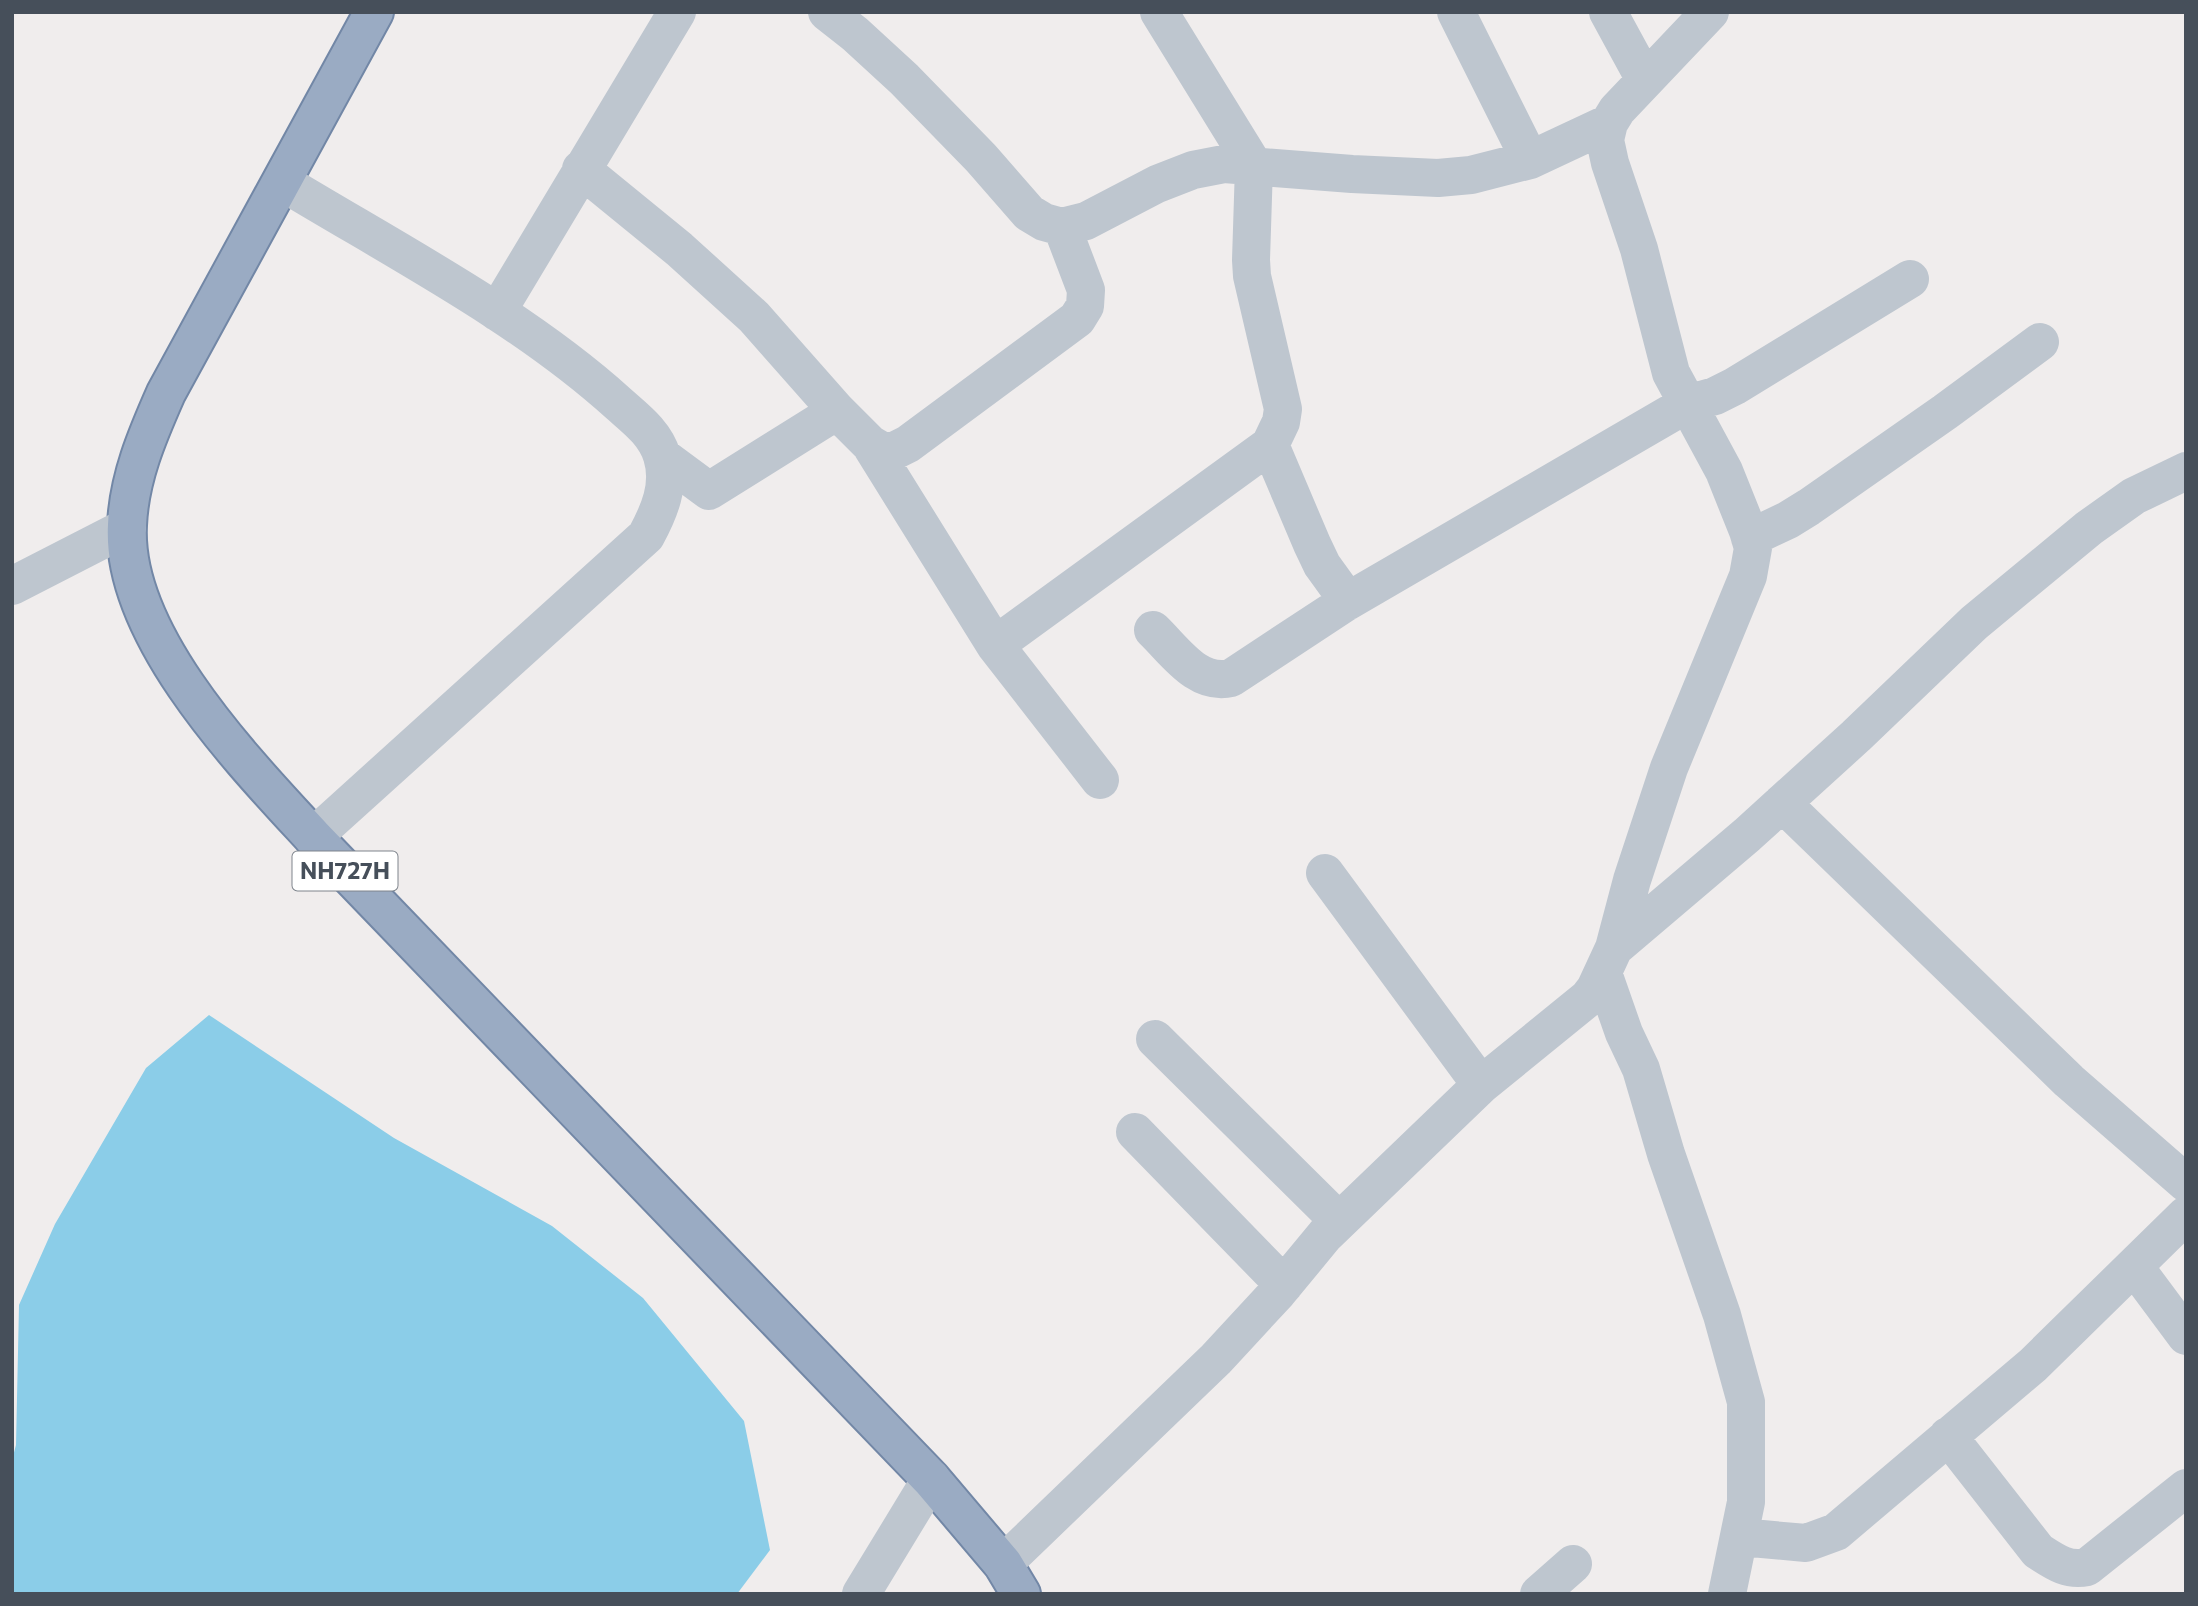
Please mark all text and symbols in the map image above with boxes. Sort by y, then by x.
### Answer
road number: NH727H [292,852,398,890]

